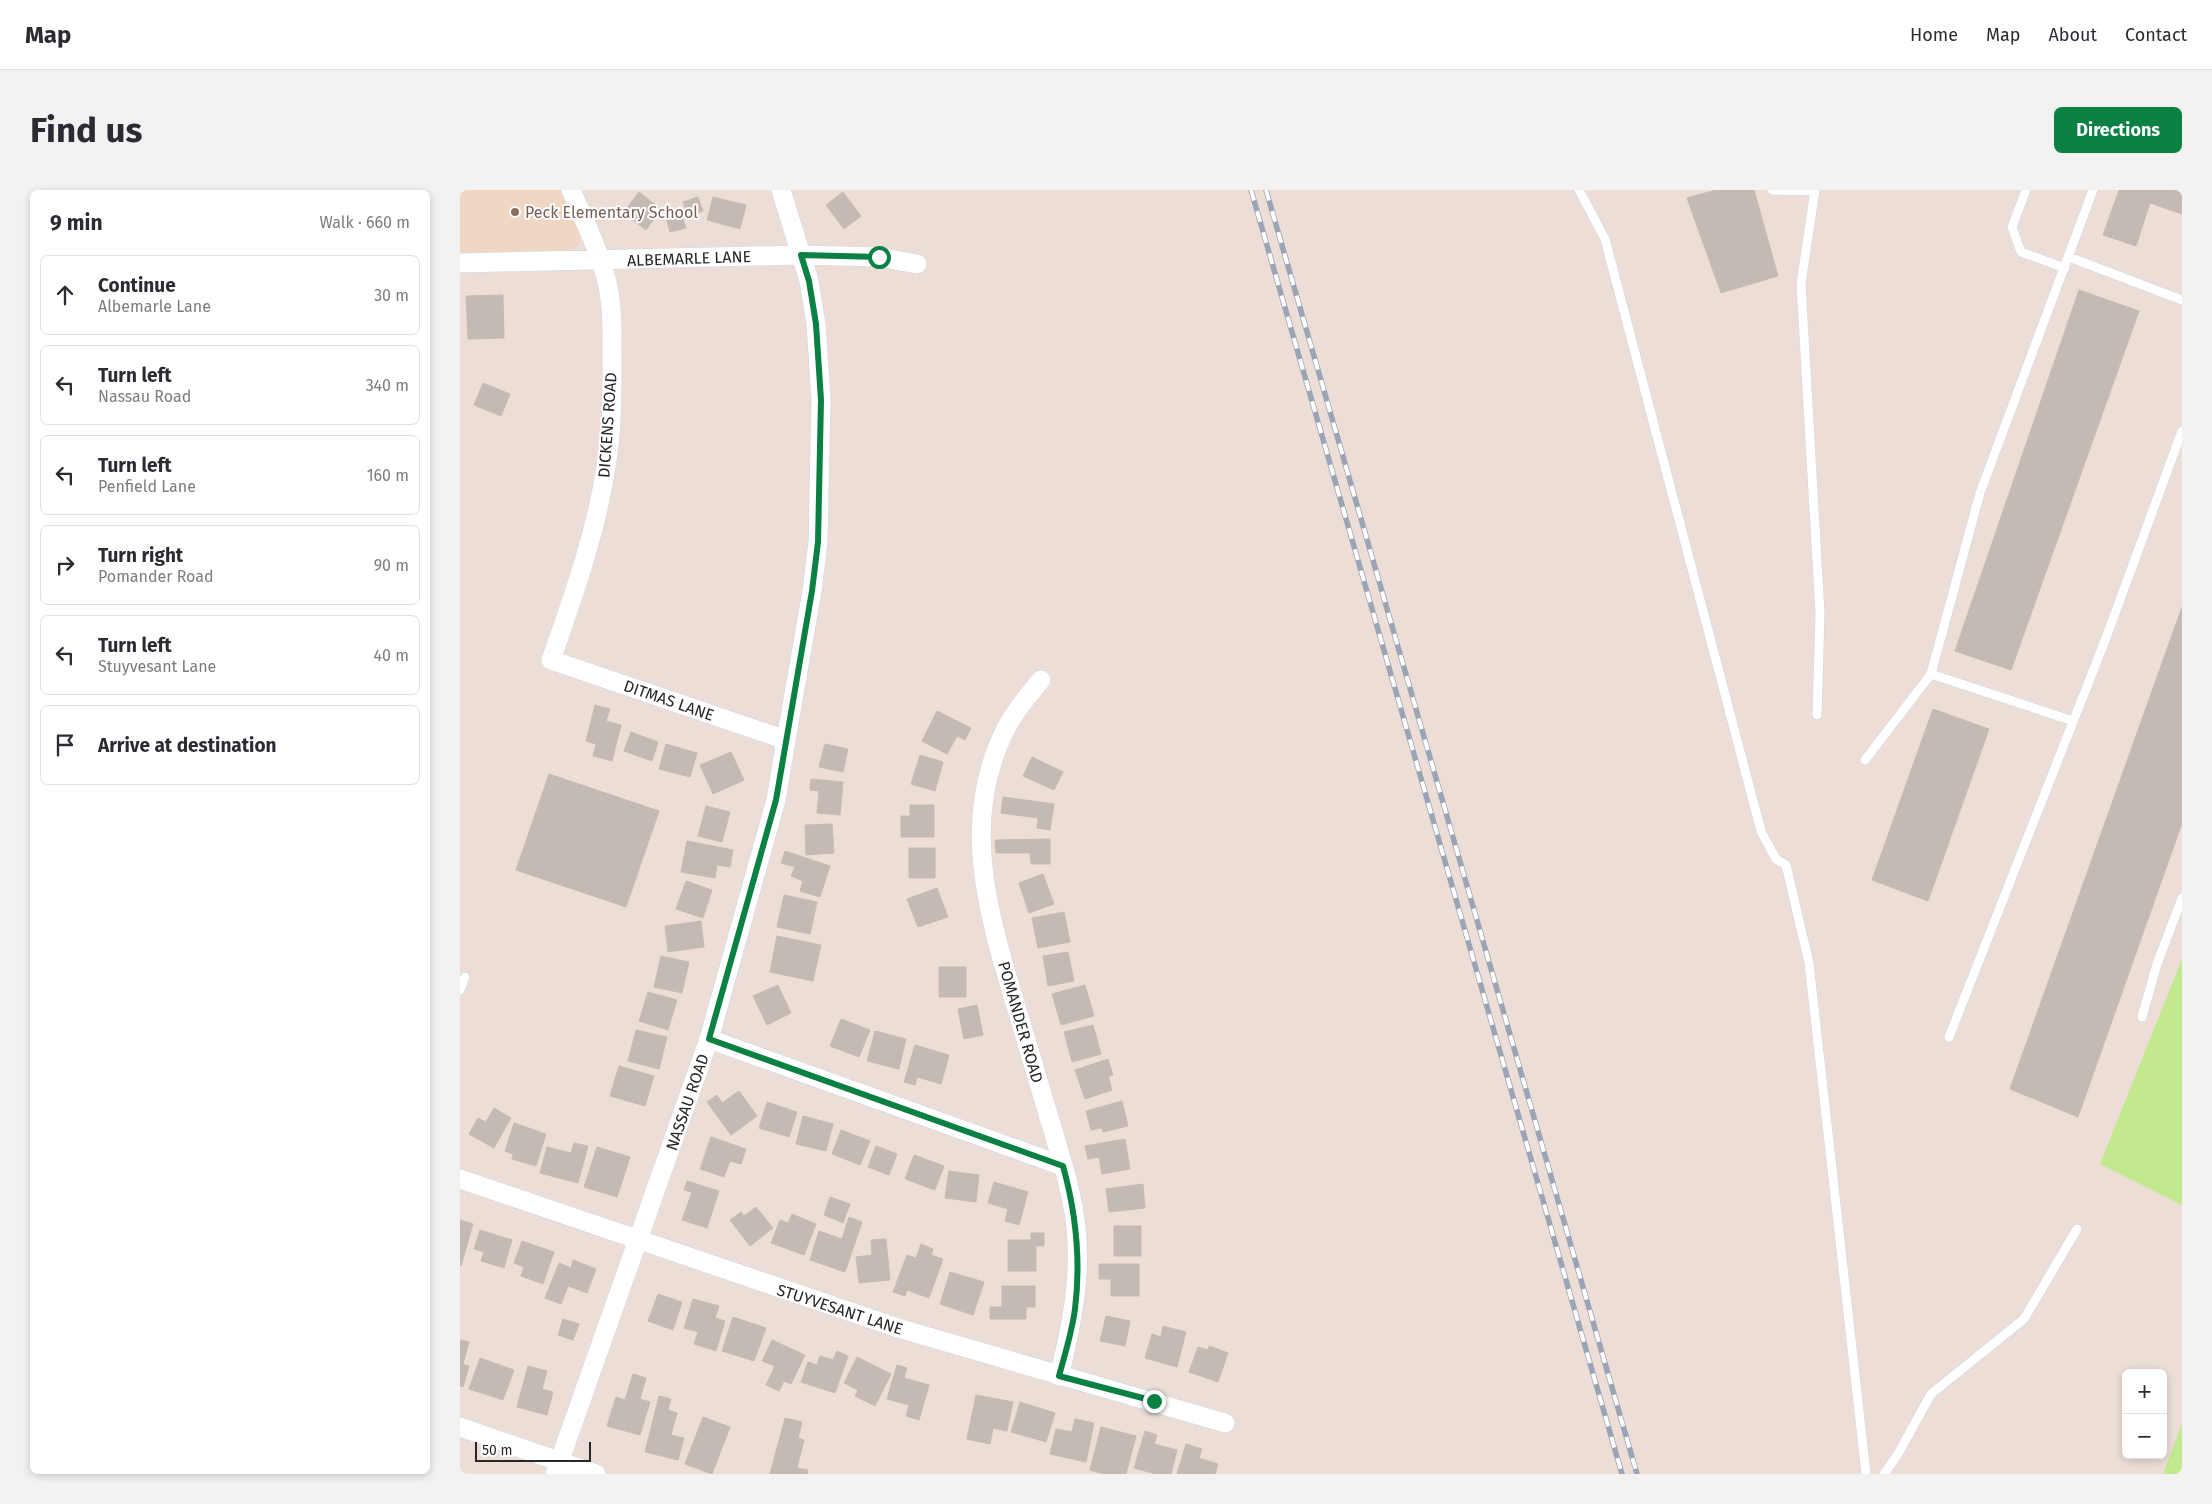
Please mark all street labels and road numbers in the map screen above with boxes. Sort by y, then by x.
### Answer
street label: ALBEMARLE LANE [627,247,751,270]
street label: DICKENS ROAD [594,372,621,478]
street label: DITMAS LANE [621,676,716,725]
street label: POMANDER ROAD [994,959,1047,1085]
street label: NASSAU ROAD [662,1051,713,1153]
street label: STUYVESANT LANE [775,1280,905,1339]

